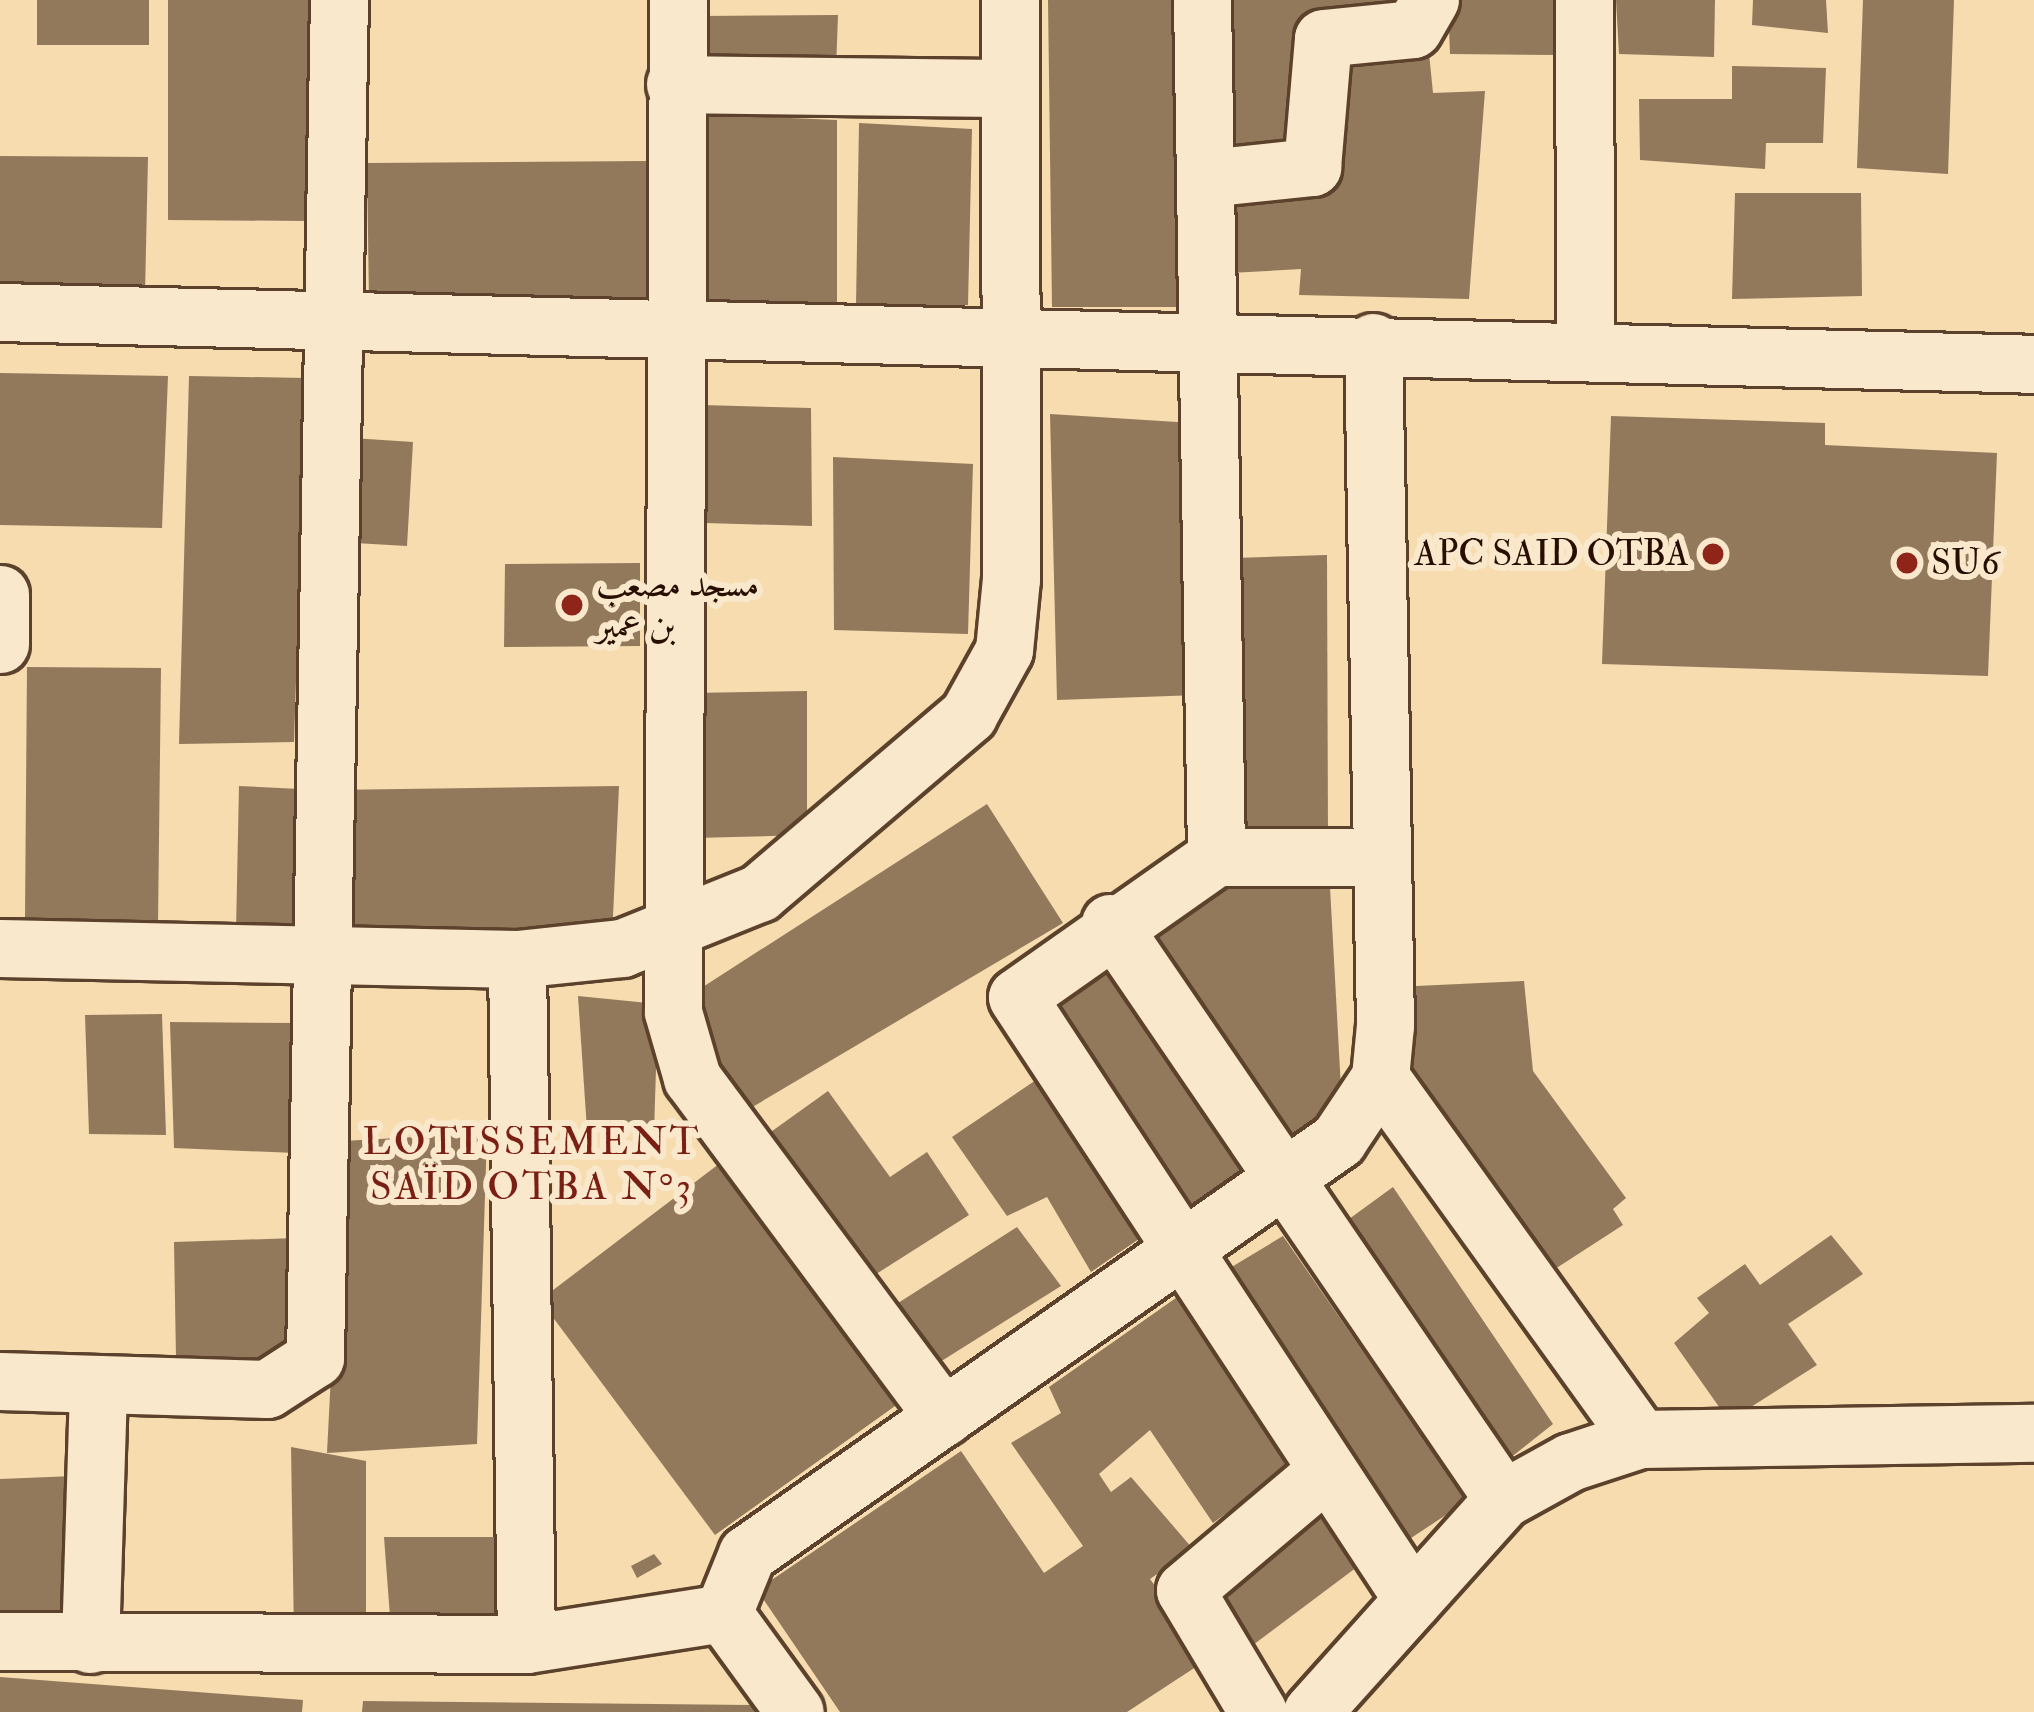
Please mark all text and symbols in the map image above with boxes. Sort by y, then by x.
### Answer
place label: APC SAID OTBA [1414,532,1689,576]
marker: APC SAID OTBA [1700,541,1726,567]
place label: SU6 [1931,541,1999,585]
marker: SU6 [1894,550,1920,576]
place label: مسجد مصعب بن عمير [596,562,759,647]
marker: مسجد مصعب بن عمير [559,592,585,618]
district label: LOTISSEMENT SAÏD OTBA N°3 [362,1120,702,1211]

